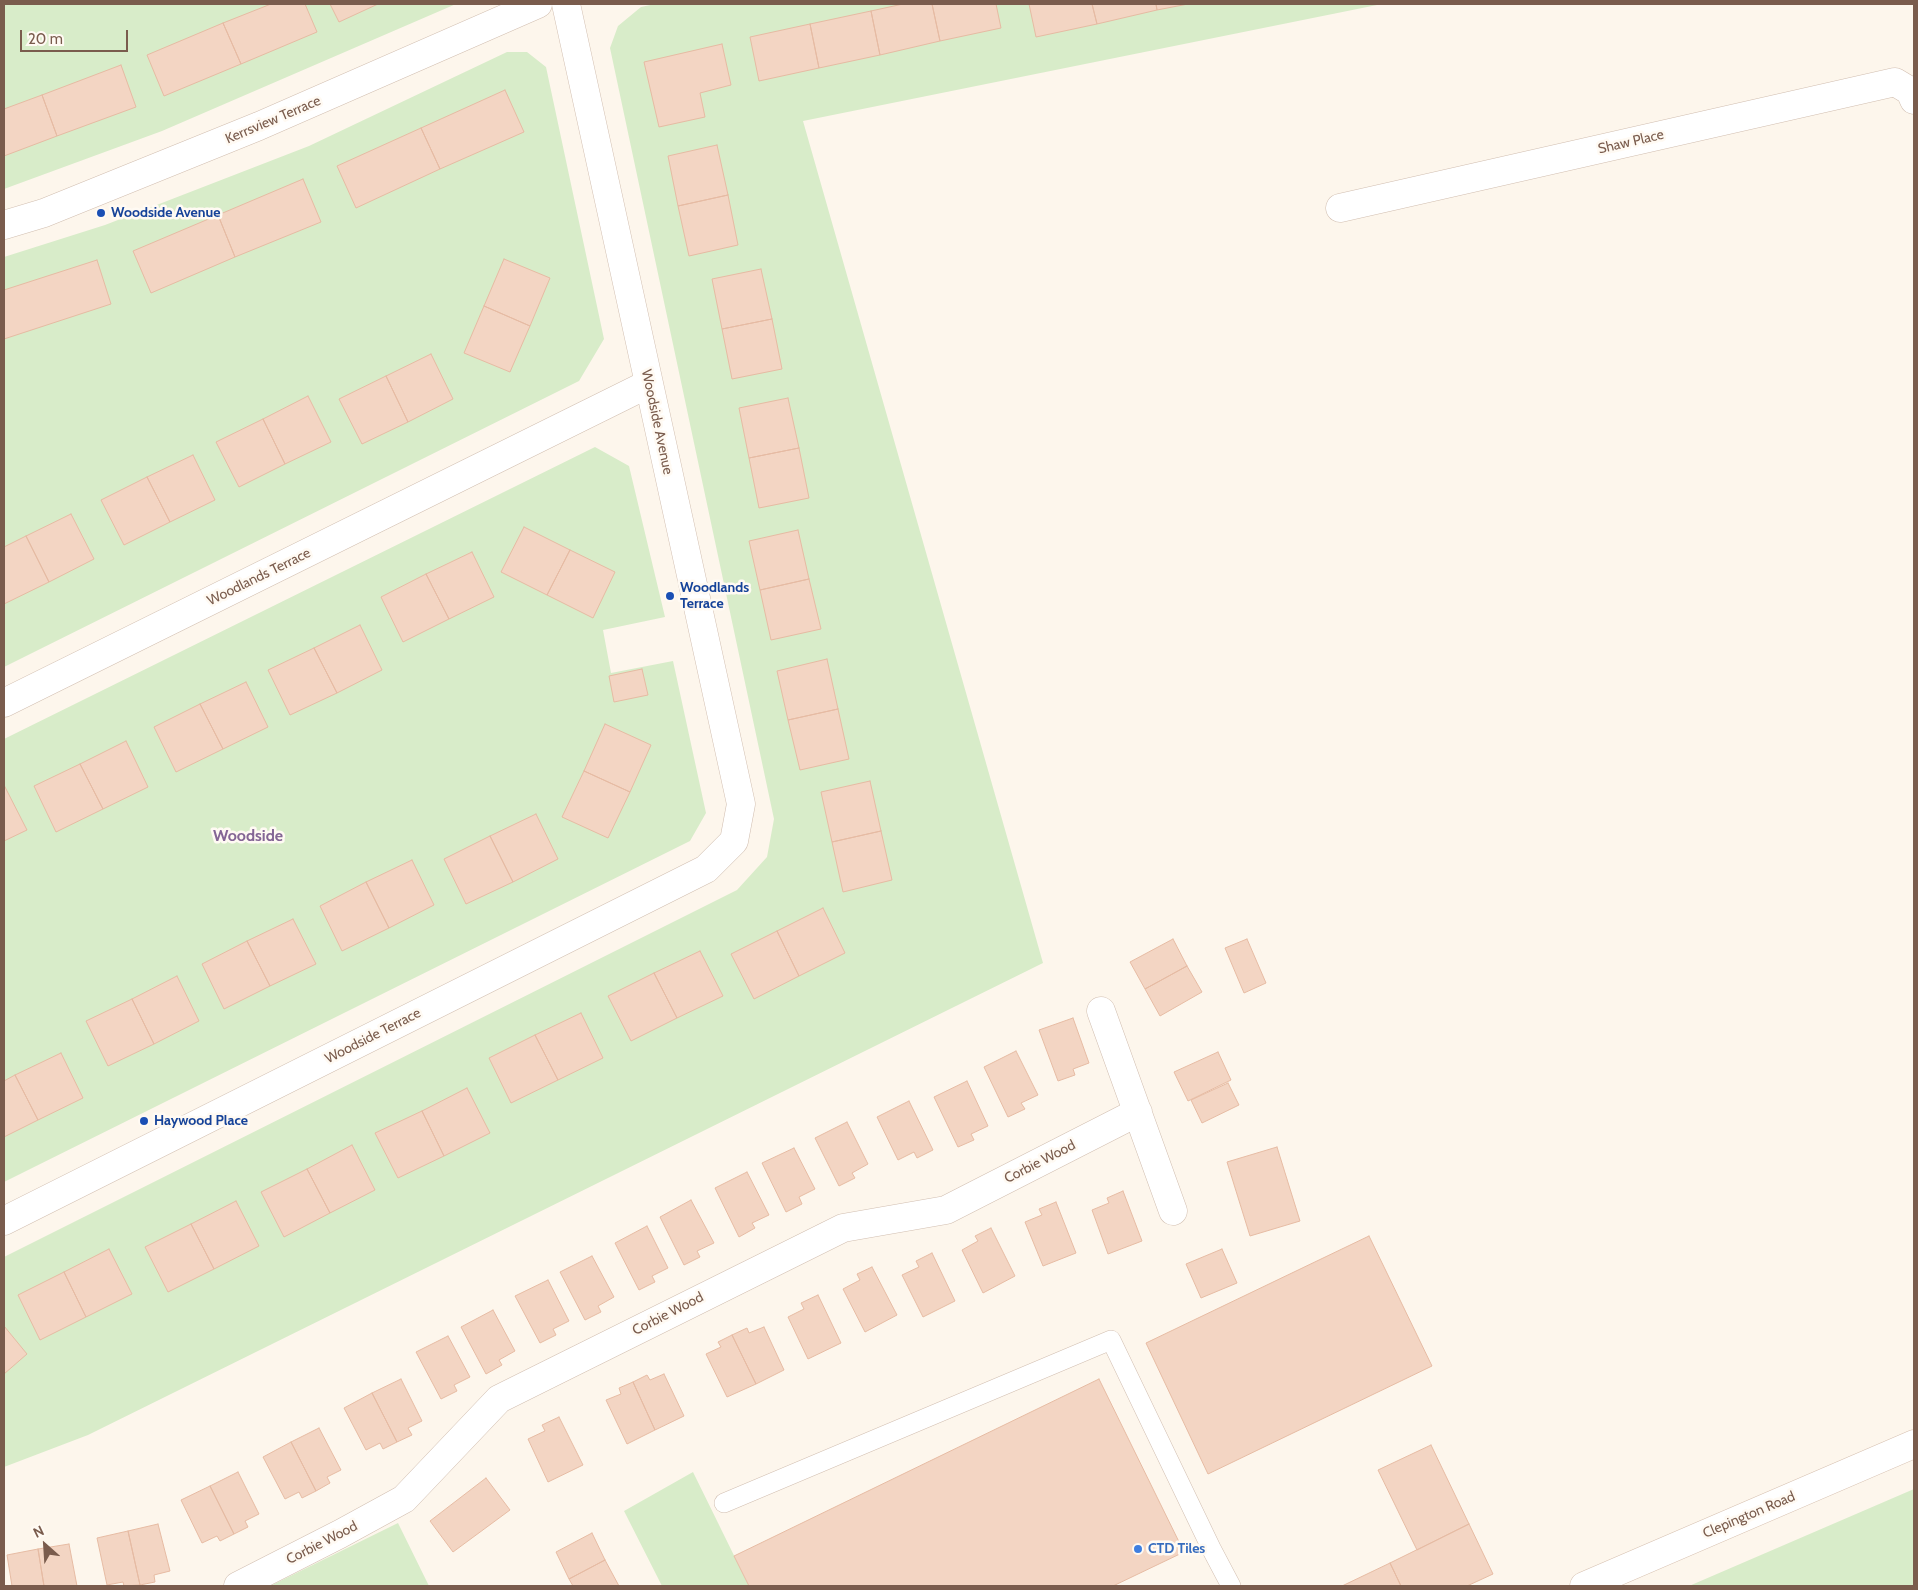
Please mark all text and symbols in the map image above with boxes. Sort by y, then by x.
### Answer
scale bar [22,20,130,52]
text: 20 m [28,30,63,48]
street label: Kerrsview Terrace [223,92,323,148]
street label: Shaw Place [1597,126,1665,158]
place label: Woodside Avenue [111,205,220,221]
marker: Woodside Avenue [95,207,107,219]
street label: Woodside Avenue [638,368,676,476]
street label: Woodlands Terrace [205,545,313,609]
place label: Woodlands Terrace [680,580,749,612]
marker: Woodlands Terrace [664,590,676,602]
district label: Woodside [213,826,283,846]
street label: Woodside Terrace [322,1005,424,1067]
place label: Haywood Place [154,1113,248,1129]
marker: Haywood Place [138,1115,150,1127]
street label: Corbie Wood [1002,1137,1078,1187]
street label: Corbie Wood [630,1289,706,1339]
street label: Clepington Road [1700,1488,1798,1542]
street label: Corbie Wood [284,1518,360,1568]
north arrow [20,1520,70,1570]
text: N [30,1521,47,1542]
place label: CTD Tiles [1148,1541,1205,1557]
marker: CTD Tiles [1132,1543,1144,1555]

